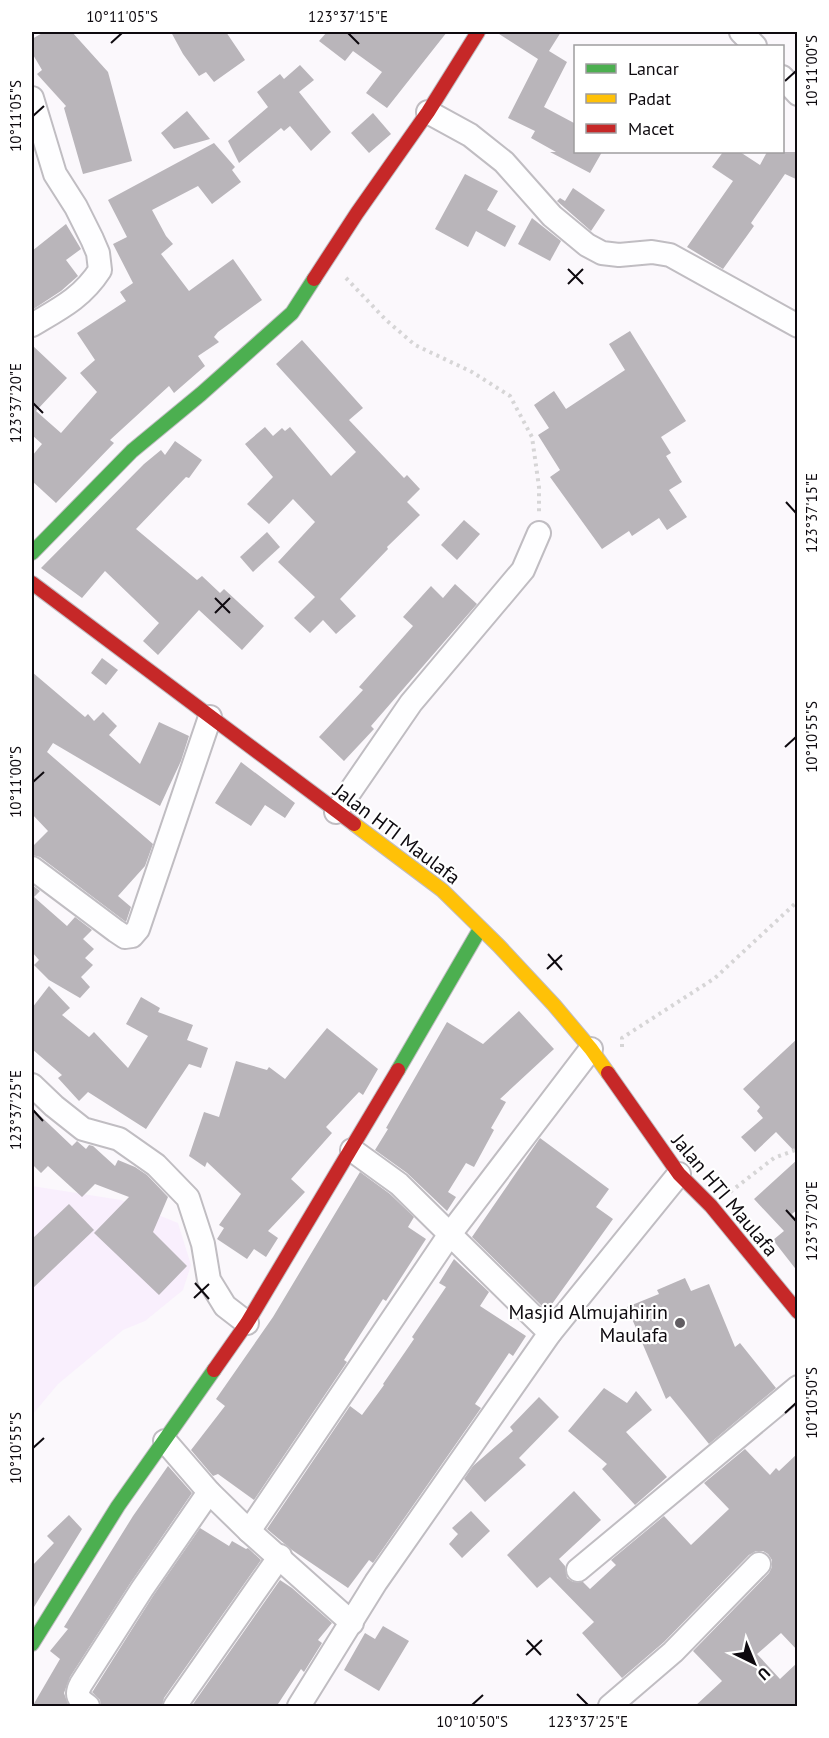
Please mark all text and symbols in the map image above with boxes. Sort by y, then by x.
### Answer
text: 10°11'05"S [86,7,158,26]
text: 123°37'15"E [308,7,388,26]
text: 10°11'00"S [802,35,821,107]
legend [574,45,784,153]
text: Lancar [628,57,679,80]
text: 10°11'05"S [6,80,25,152]
text: Padat [628,87,671,110]
text: Macet [628,117,674,140]
text: 123°37'20"E [6,363,25,443]
text: 123°37'15"E [802,473,821,553]
text: 10°10'55"S [802,701,821,773]
text: 10°11'00"S [6,746,25,818]
street label: Jalan HTI Maulafa [328,777,466,890]
text: 123°37'25"E [6,1070,25,1150]
street label: Jalan HTI Maulafa [666,1128,784,1262]
text: 123°37'20"E [802,1181,821,1261]
place label: Masjid Almujahirin Maulafa [508,1299,668,1348]
marker: Masjid Almujahirin Maulafa [673,1316,687,1330]
text: 10°10'50"S [802,1367,821,1439]
text: 10°10'55"S [6,1412,25,1484]
north arrow [724,1633,784,1693]
text: U [754,1663,775,1685]
text: 10°10'50"S [436,1712,508,1731]
text: 123°37'25"E [548,1712,628,1731]

